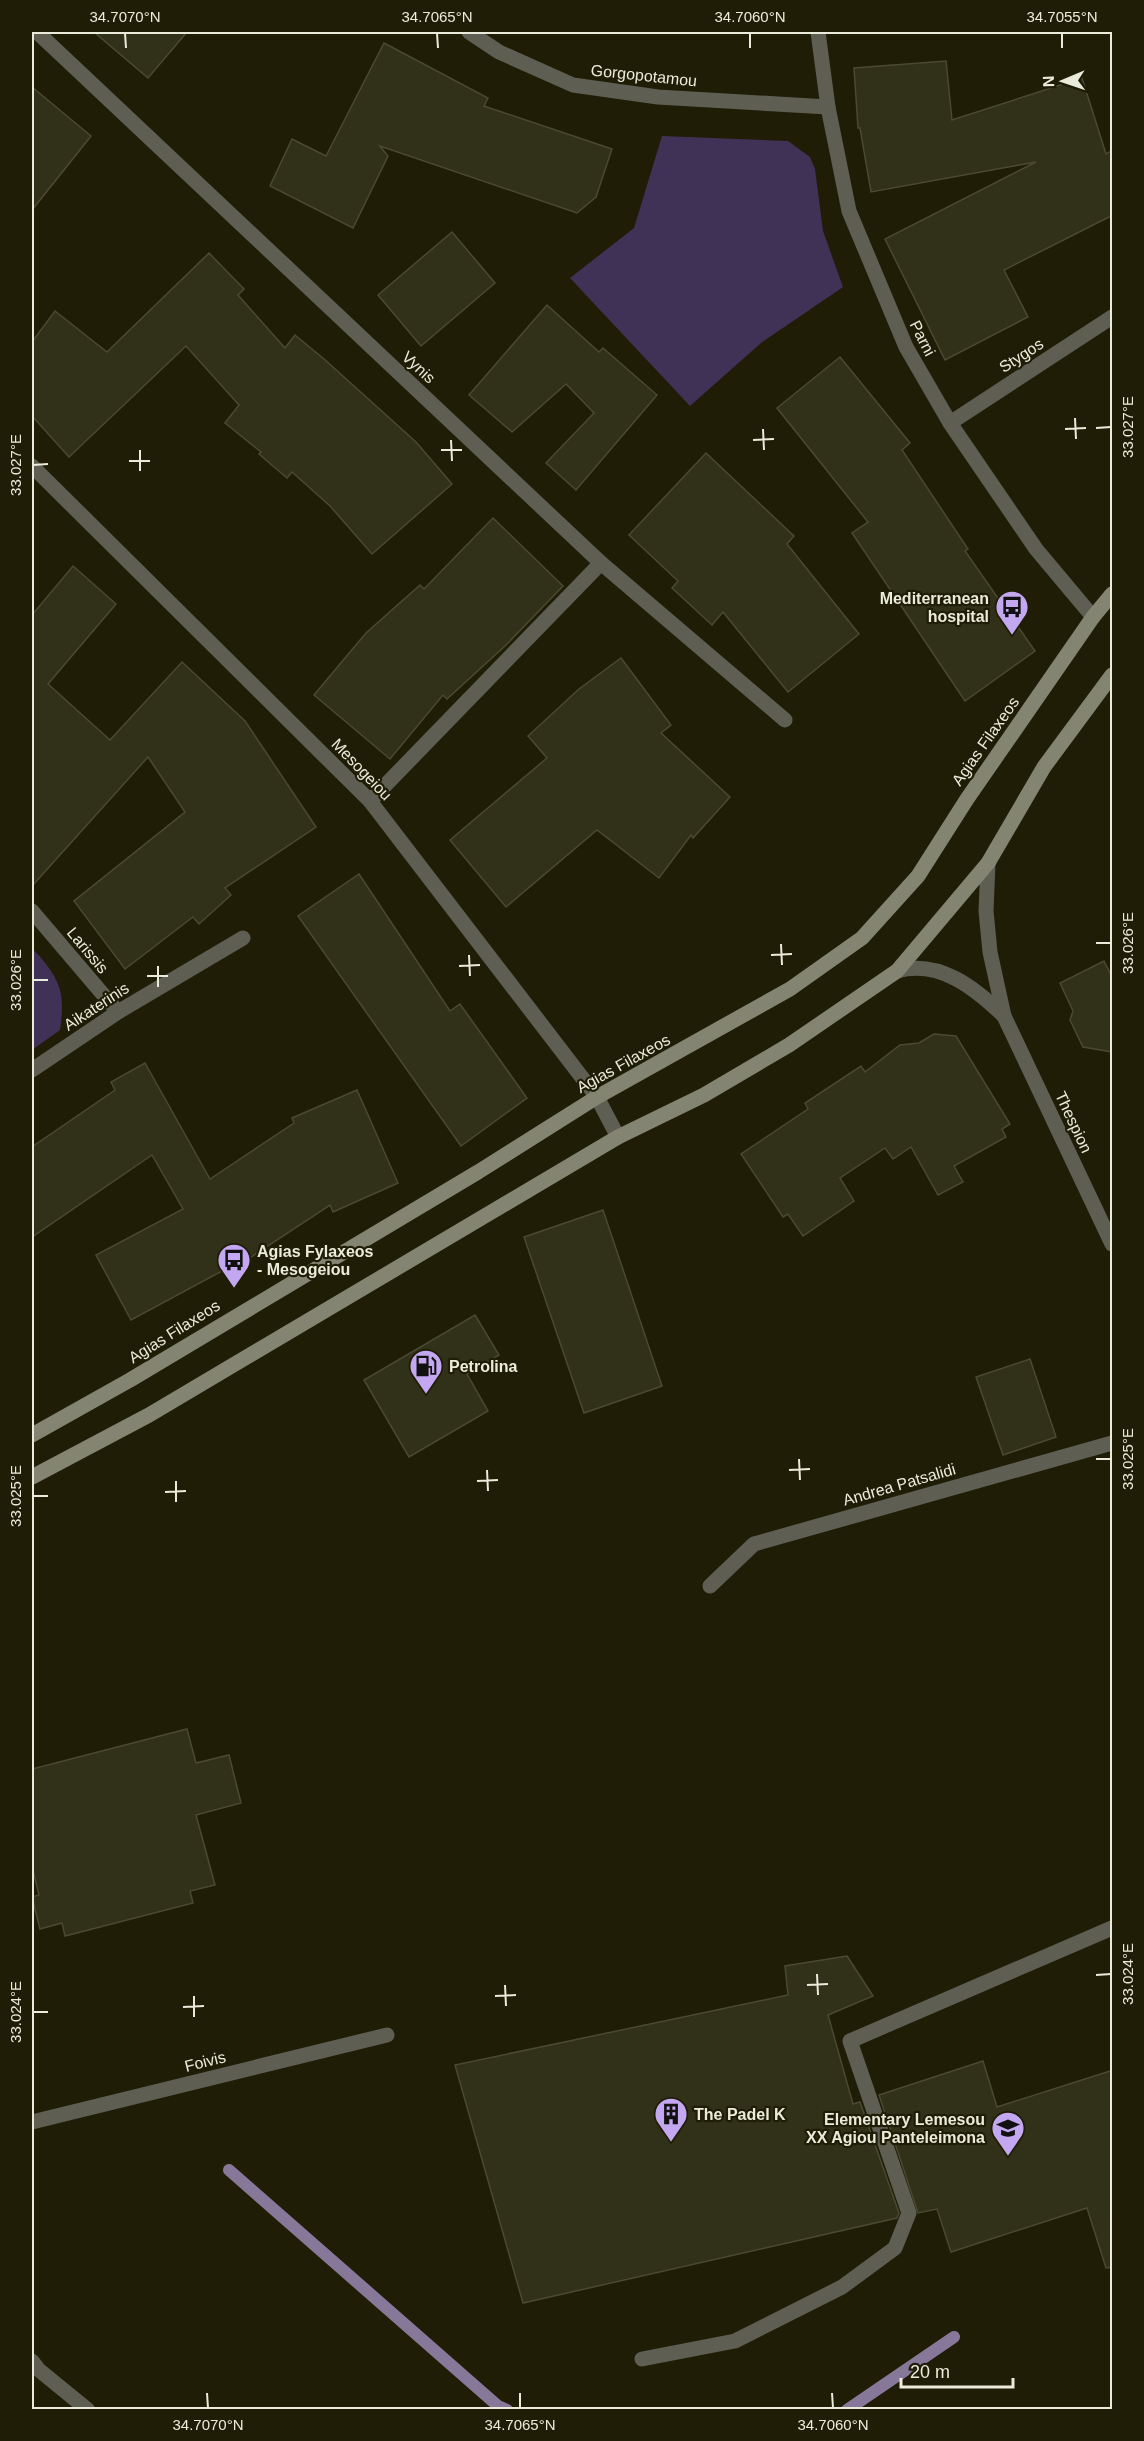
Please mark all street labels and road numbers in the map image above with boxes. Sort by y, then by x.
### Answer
street label: Gorgopotamou [590,61,698,90]
street label: Parni [907,318,939,359]
street label: Stygos [996,335,1046,376]
street label: Vynis [399,348,439,387]
street label: Agias Filaxeos [949,694,1022,789]
street label: Mesogeiou [328,735,395,803]
street label: Larissis [64,924,112,977]
street label: Aikaterinis [61,979,132,1034]
street label: Agias Filaxeos [574,1031,673,1096]
street label: Thespion [1052,1089,1095,1156]
street label: Agias Filaxeos [126,1297,223,1366]
street label: Andrea Patsalidi [841,1460,957,1509]
street label: Foivis [183,2048,227,2075]

